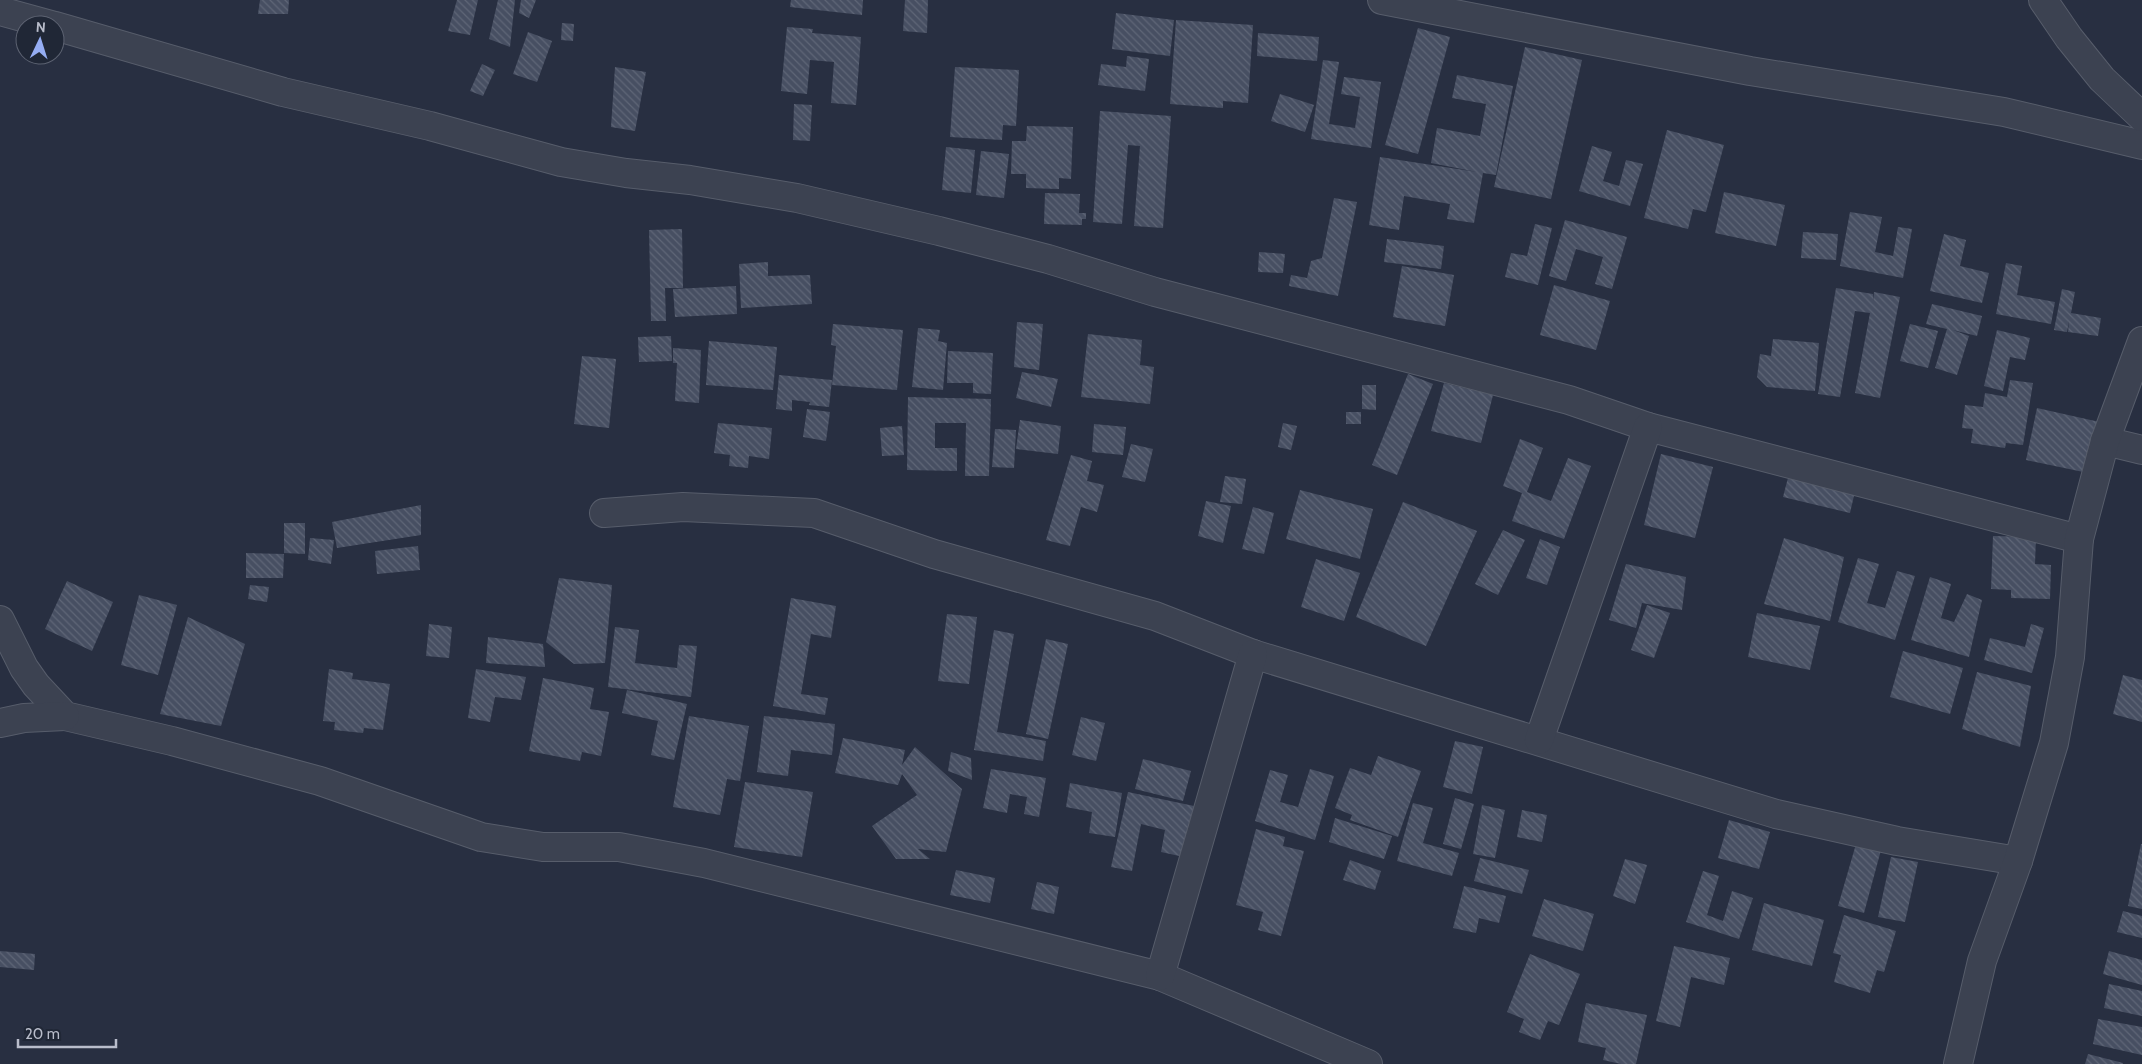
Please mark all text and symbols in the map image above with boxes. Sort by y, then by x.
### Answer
north arrow [15,15,65,65]
text: N [35,18,46,36]
scale bar [18,1016,115,1048]
text: 20 m [25,1025,60,1043]

